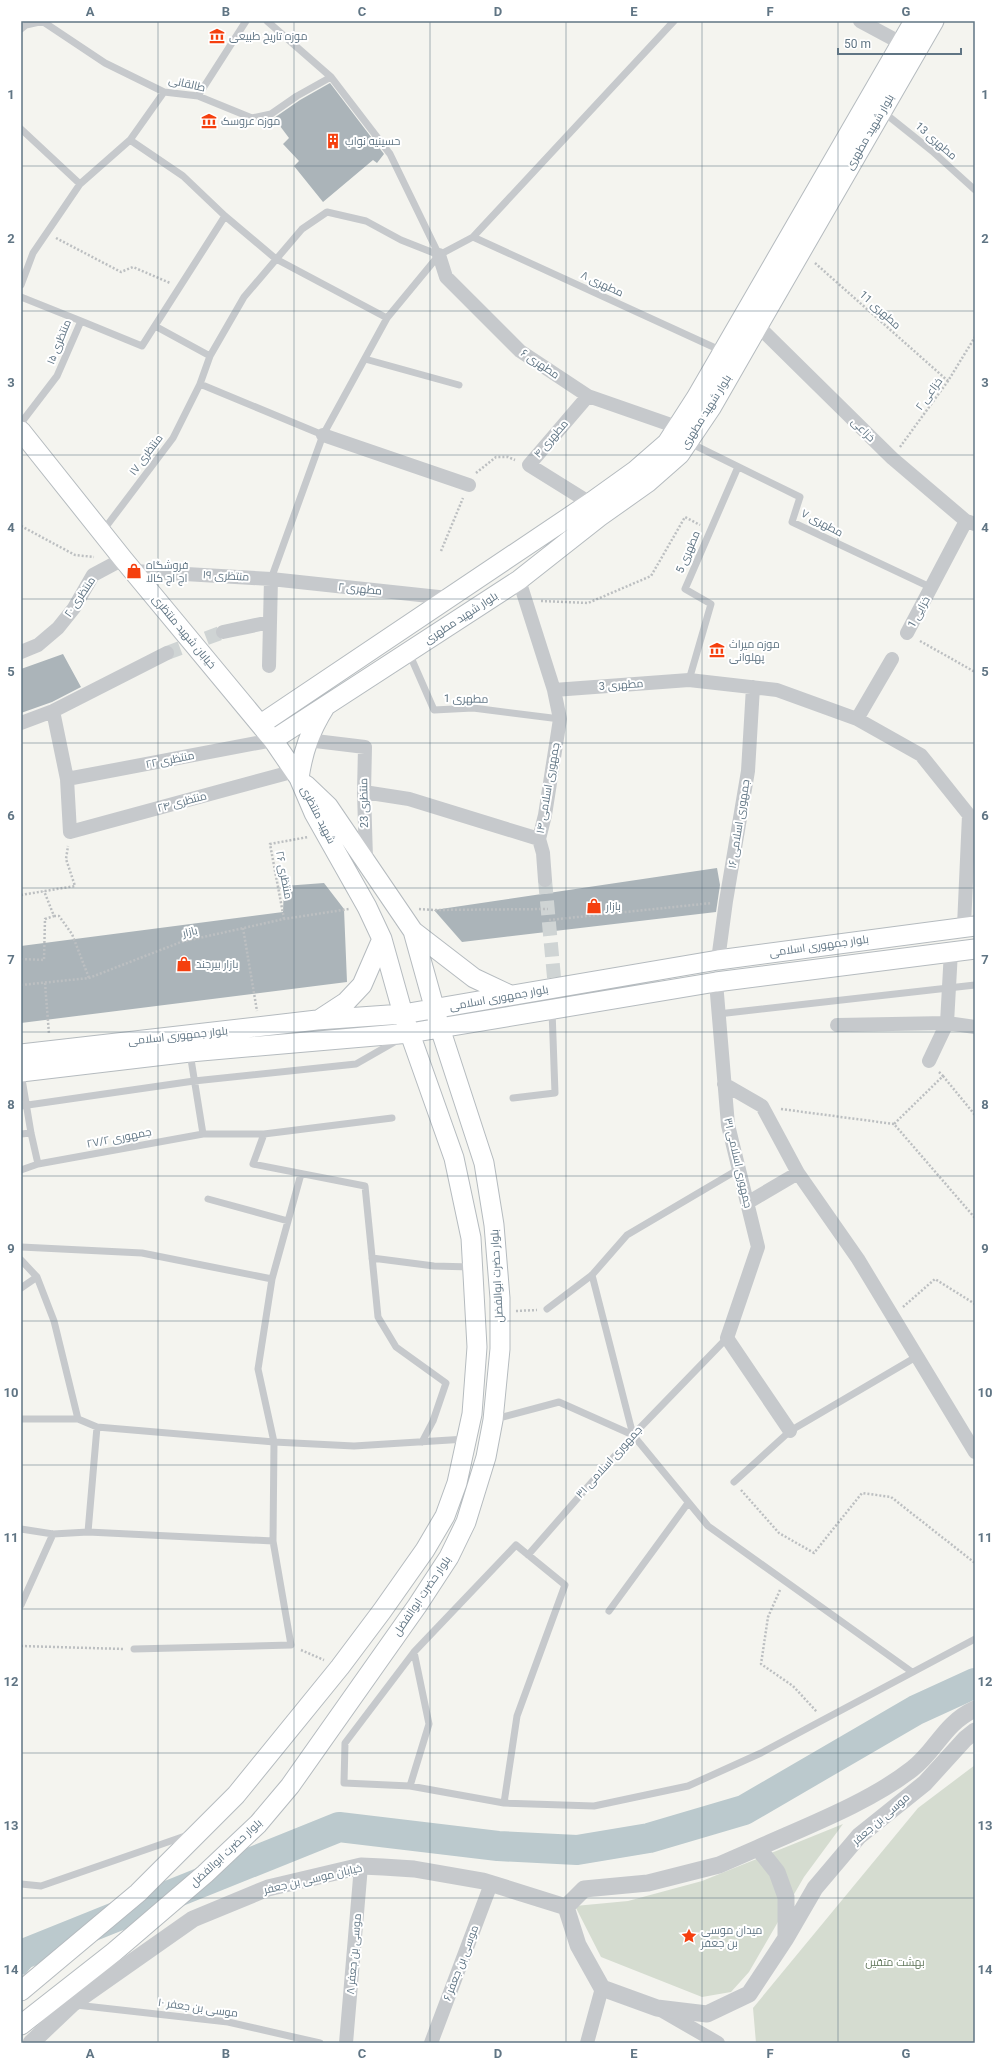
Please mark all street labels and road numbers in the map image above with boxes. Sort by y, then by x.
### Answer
street label: طالقانی [167,73,207,95]
street label: بلوار شهید مطهری [843,92,897,172]
street label: مطهری 13 [913,119,959,163]
street label: مطهری ۸ [579,269,625,299]
street label: مطهری 11 [857,288,903,332]
street label: منتظری ۱۵ [44,318,74,366]
street label: مطهری ۶ [518,346,562,382]
street label: بلوار شهید مطهری [678,372,734,452]
street label: خزاعی ۲ [913,375,945,413]
street label: خزاعی [848,415,878,445]
street label: مطهری ۴ [531,417,571,461]
street label: منتظری ۱۷ [126,432,166,478]
street label: مطهری ۷ [799,507,845,539]
street label: مطهری 5 [673,529,703,575]
street label: منتظری ۱۹ [202,568,250,584]
street label: منتظری ۲۰ [62,574,98,620]
street label: مطهری ۲ [337,580,383,598]
street label: بلوار شهید مطهری [422,589,500,647]
street label: خیابان شهید منتظری [149,593,219,671]
street label: خزایی 1 [905,594,933,630]
street label: مطهری 3 [598,677,644,693]
street label: مطهری 1 [444,692,488,706]
street label: جمهوری اسلامی ۱۴ [534,741,562,835]
street label: منتظری ۲۲ [145,749,195,771]
street label: منتظری 23 [357,778,371,828]
street label: جمهوری اسلامی ۱۶ [726,778,752,870]
street label: شهید منتظری [298,784,338,846]
street label: منتظری ۲۴ [156,789,208,815]
street label: منتظری ۲۶ [273,850,295,900]
street label: بازار [180,924,199,940]
street label: بلوار جمهوری اسلامی [769,933,870,959]
street label: بلوار جمهوری اسلامی [449,983,549,1013]
street label: بلوار جمهوری اسلامی [128,1024,229,1048]
street label: جمهوری اسلامی ۳۱ [721,1117,755,1209]
street label: جمهوری ۲۷/۲ [86,1125,152,1151]
street label: بلوار حضرت ابوالفضل [488,1229,506,1323]
street label: جمهوری اسلامی ۳۱ [573,1423,645,1501]
street label: بلوار حضرت ابوالفضل [390,1554,454,1638]
street label: موسی بن جعفر [849,1791,912,1848]
street label: بلوار حضرت ابوالفضل [187,1816,265,1890]
street label: خیابان موسی بن جعفر [262,1861,363,1897]
street label: موسی بن جعفر ۸ [344,1913,364,1995]
street label: موسی بن جعفر ۶ [441,1923,481,2003]
street label: موسی بن جعفر ۱۰ [157,1996,239,2020]

